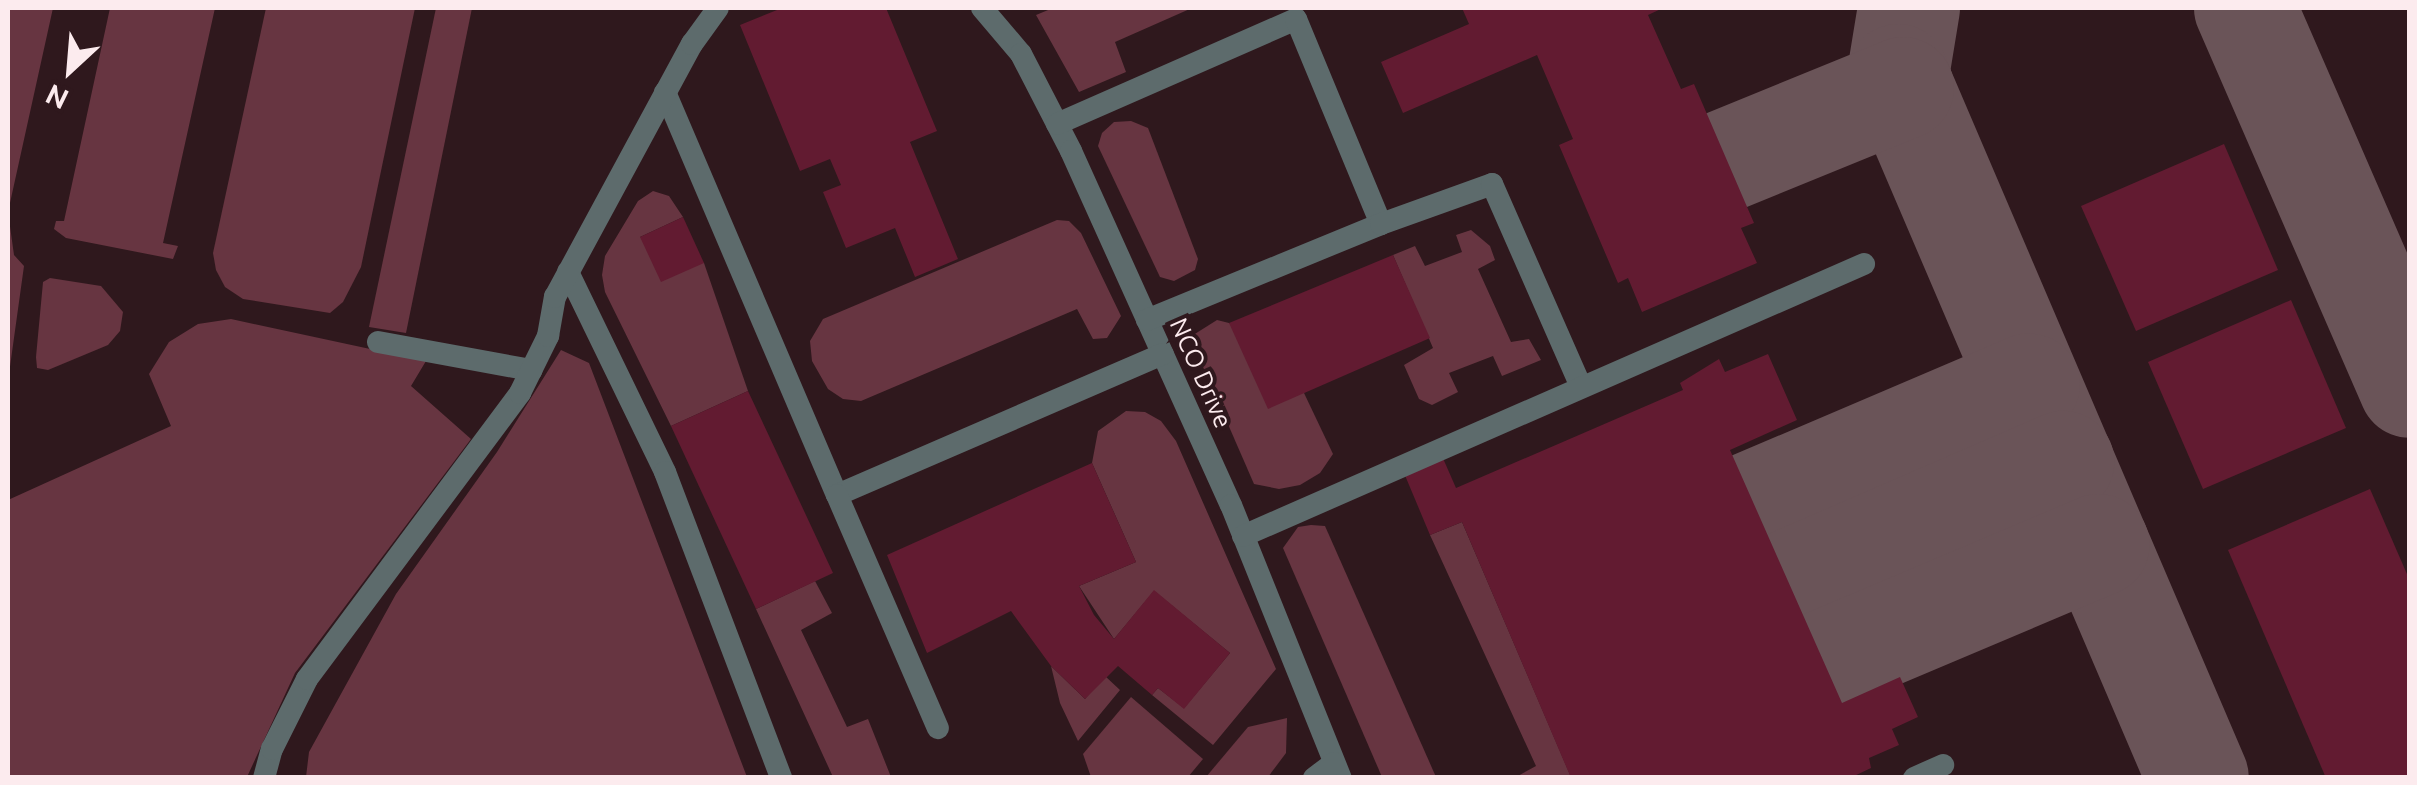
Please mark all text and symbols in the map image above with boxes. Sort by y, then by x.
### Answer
north arrow [20,20,120,120]
text: N [40,79,73,116]
street label: NCO Drive [1163,313,1239,433]

